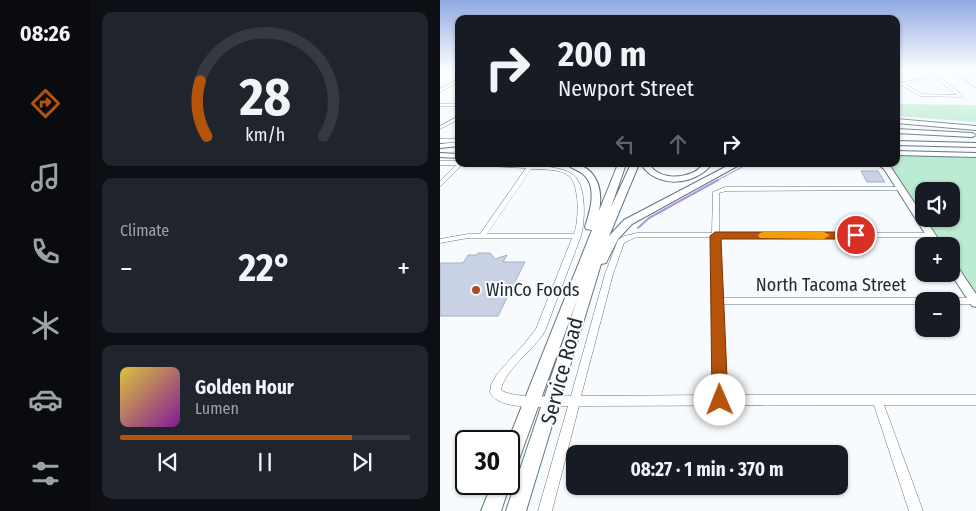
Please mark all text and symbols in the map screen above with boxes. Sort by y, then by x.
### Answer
text: 08:26 [20,20,70,47]
text: 200 m [558,33,646,75]
icon: right [475,35,540,100]
text: 28 [238,66,291,129]
text: Newport Street [558,75,694,102]
icon: directions [28,86,63,121]
text: km/h [245,124,285,146]
icon: left [611,130,639,158]
icon: ahead [664,130,692,158]
icon: right [717,130,745,158]
icon: music [28,160,63,195]
map controls [915,182,960,337]
button: sound [915,182,960,227]
pin [835,214,877,256]
text: Climate [120,221,169,240]
icon: arrive [842,221,870,249]
icon: phone [28,234,63,269]
button: + [915,237,960,282]
text: 22° [238,245,291,291]
text: − [120,252,133,285]
text: + [397,252,410,285]
street label: North Tacoma Street [756,274,906,296]
place label: WinCo Foods [486,279,580,301]
marker: WinCo Foods [470,284,482,296]
button: − [915,292,960,337]
icon: climate [28,308,63,343]
street label: Service Road [535,314,589,428]
position arrow [693,373,745,425]
text: Golden Hour [195,376,294,399]
icon: car [28,382,63,417]
text: Lumen [195,399,239,418]
speed limit sign: 30 [455,430,520,495]
icon: previous [154,448,182,476]
icon: pause [251,448,279,476]
icon: next [348,448,376,476]
icon: filters [28,456,63,491]
text: 08:27 · 1 min · 370 m [630,458,784,481]

